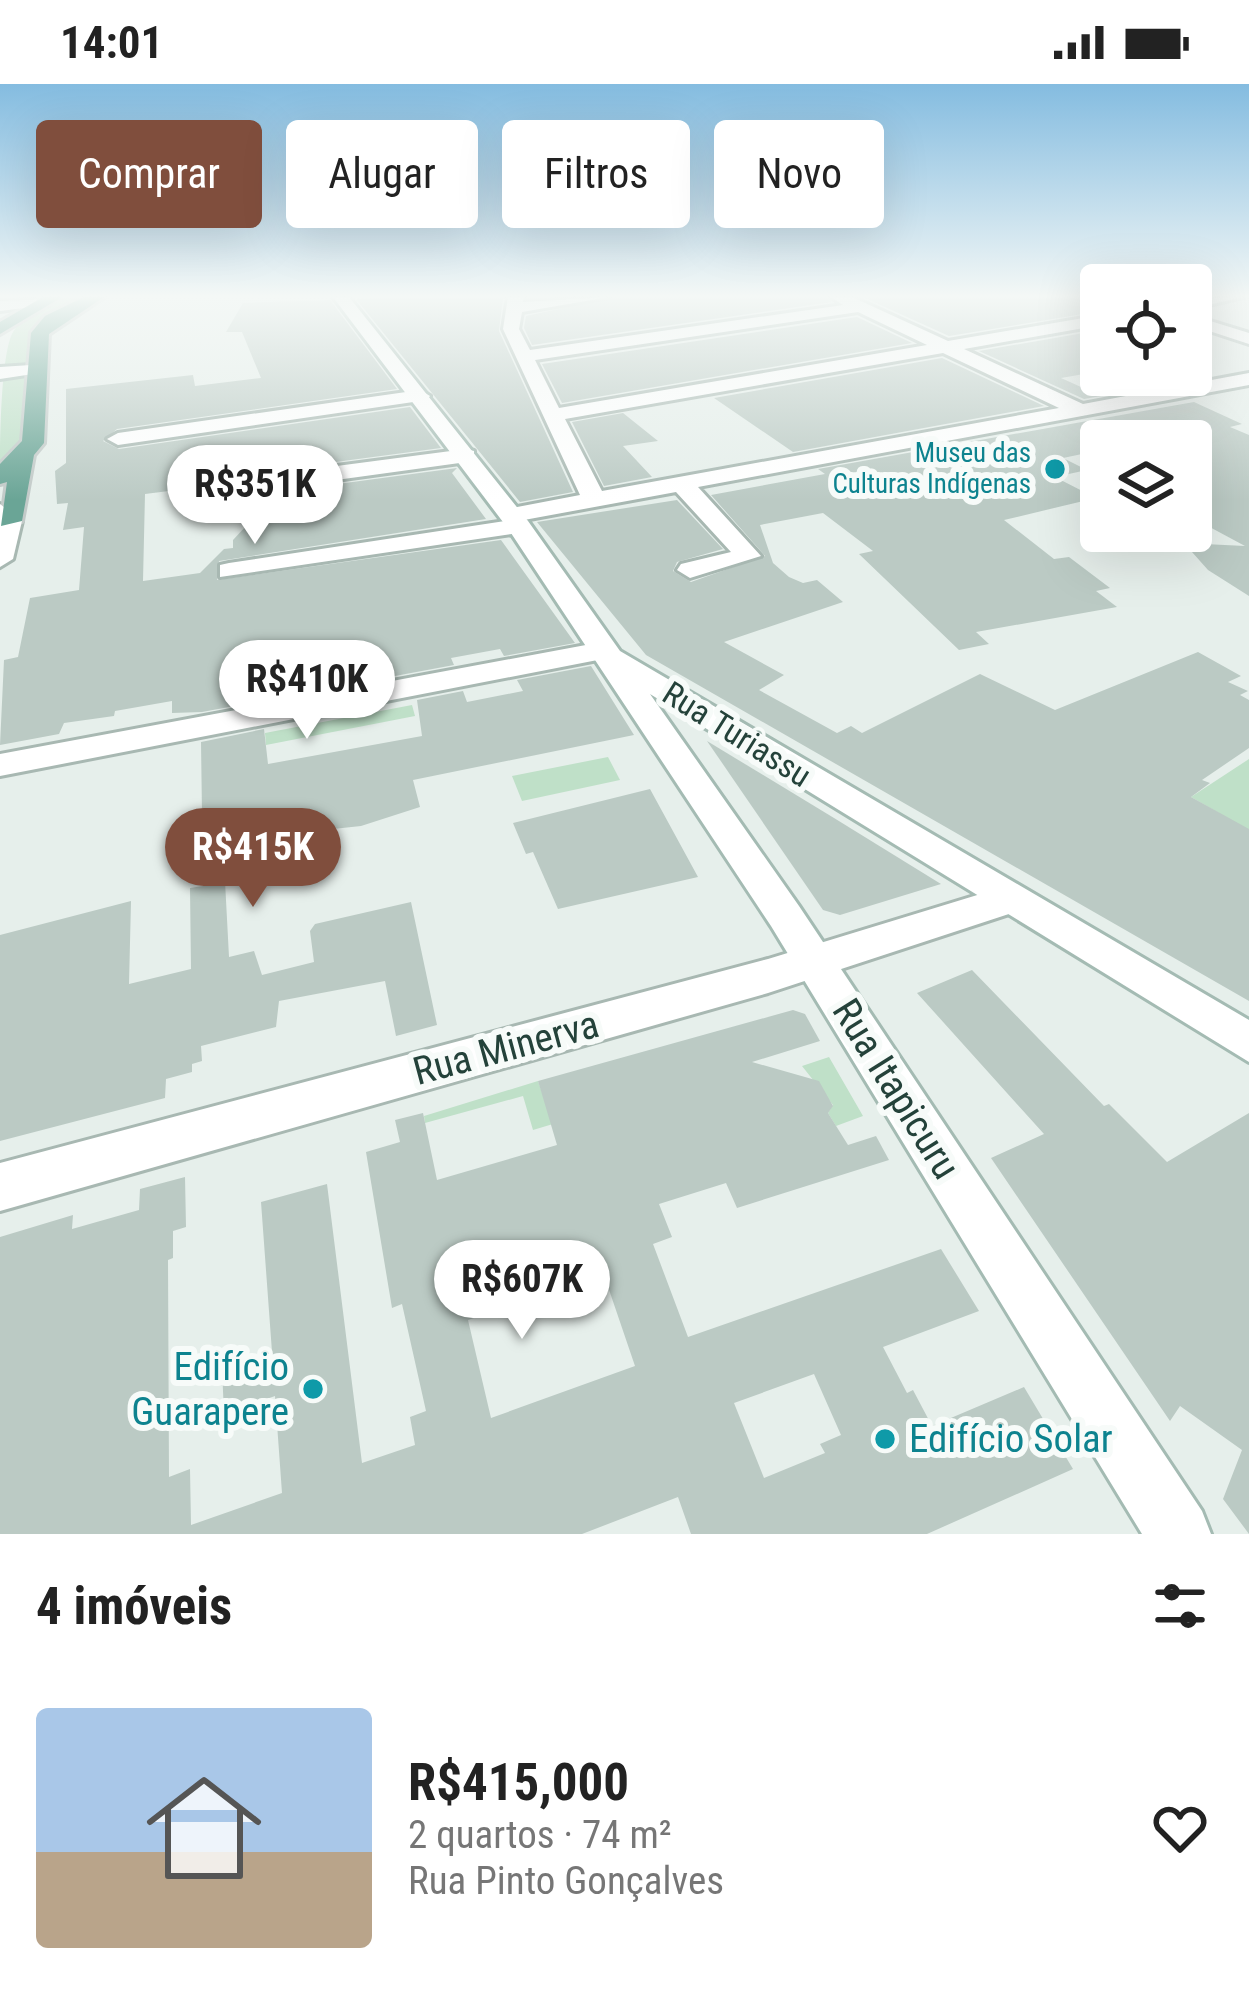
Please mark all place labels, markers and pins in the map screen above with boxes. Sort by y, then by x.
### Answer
place label: Museu das Culturas Indígenas [832,437,1031,500]
pin: R$351K [157,445,353,547]
marker: Museu das Culturas Indígenas [1042,456,1068,482]
pin: R$410K [209,640,405,742]
pin: R$415K [155,808,351,910]
pin: R$607K [424,1240,620,1342]
place label: Edifício Guarapere [131,1344,289,1435]
marker: Edifício Guarapere [300,1376,326,1402]
place label: Edifício Solar [909,1416,1113,1462]
marker: Edifício Solar [872,1426,898,1452]

